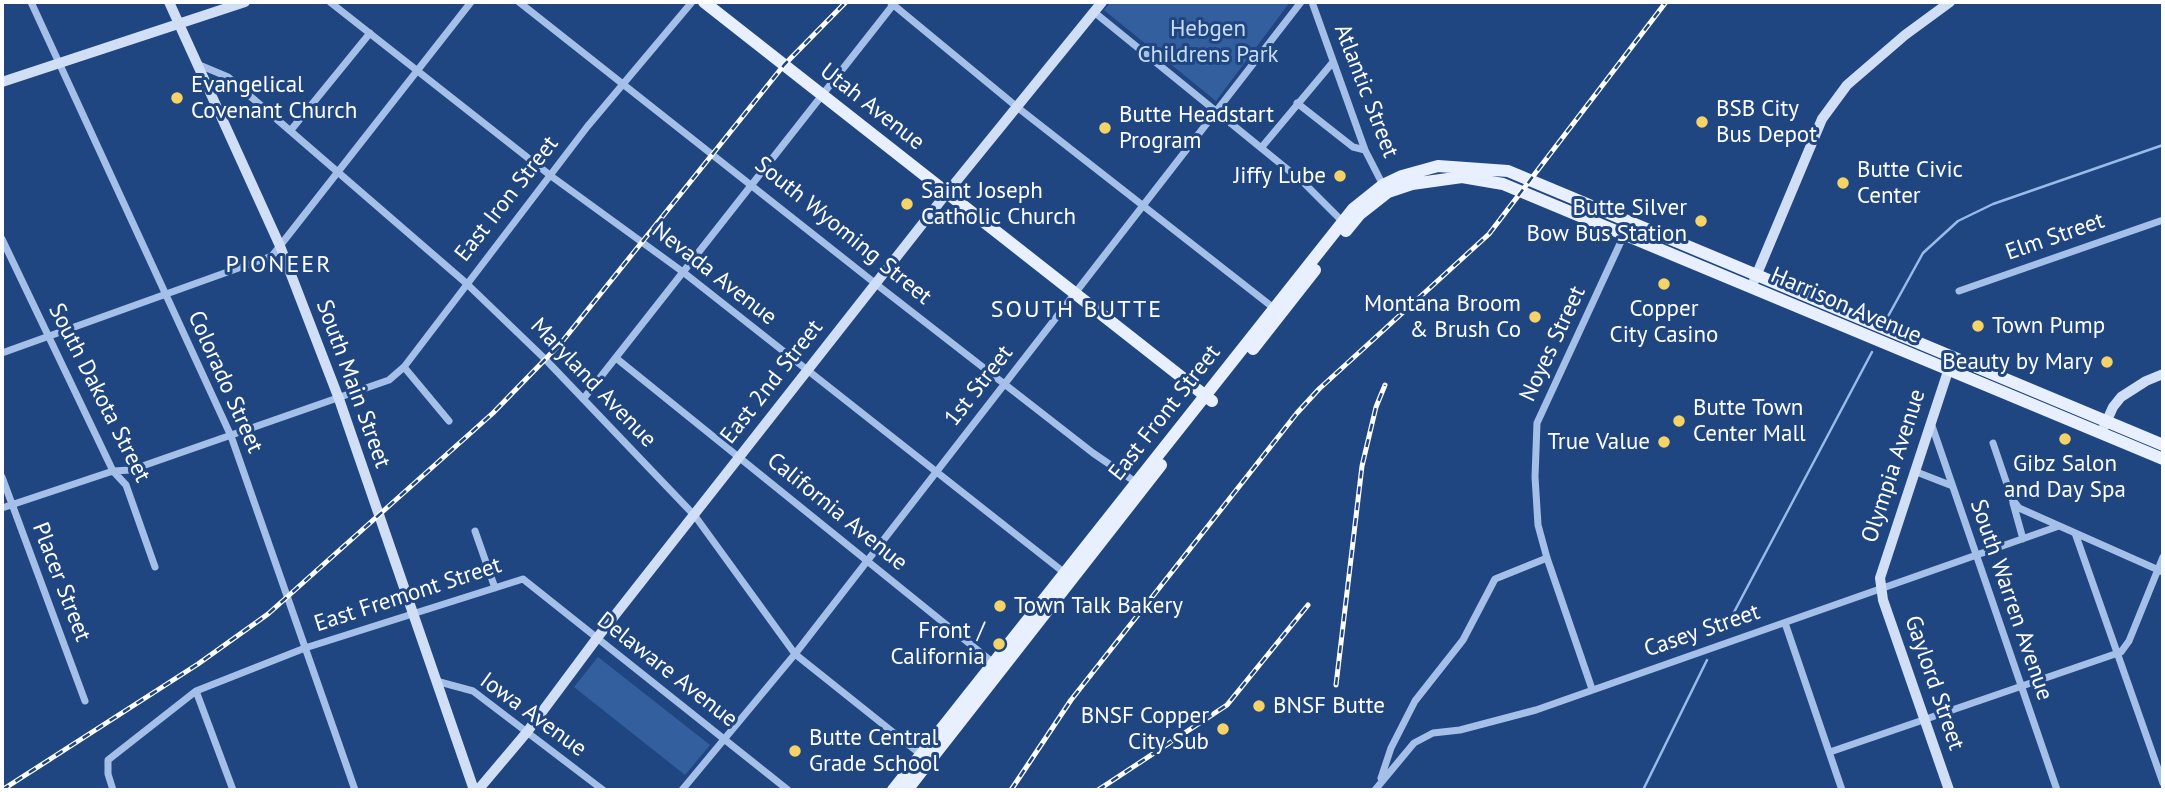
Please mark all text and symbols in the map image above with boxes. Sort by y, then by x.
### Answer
park label: Hebgen Childrens Park [1137,15,1279,69]
street label: Atlantic Street [1328,20,1404,162]
street label: Utah Avenue [814,58,930,156]
place label: Evangelical Covenant Church [191,71,357,125]
marker: Evangelical Covenant Church [169,90,185,106]
place label: BSB City Bus Depot [1716,95,1817,149]
place label: Butte Headstart Program [1119,101,1274,155]
marker: BSB City Bus Depot [1694,114,1710,130]
marker: Butte Headstart Program [1097,120,1113,136]
street label: East Iron Street [449,131,565,267]
street label: South Wyoming Street [749,151,937,311]
place label: Butte Civic Center [1857,156,1963,210]
place label: Jiffy Lube [1234,162,1326,190]
marker: Jiffy Lube [1332,168,1348,184]
marker: Butte Civic Center [1835,175,1851,191]
place label: Saint Joseph Catholic Church [921,177,1076,231]
place label: Butte Silver Bow Bus Station [1527,194,1687,248]
marker: Saint Joseph Catholic Church [899,196,915,212]
street label: Elm Street [2002,207,2108,267]
marker: Butte Silver Bow Bus Station [1693,213,1709,229]
street label: Nevada Avenue [646,217,782,331]
district label: PIONEER [226,251,332,279]
street label: Harrison Avenue [1766,262,1926,350]
marker: Copper City Casino [1656,276,1672,292]
street label: Noyes Street [1514,282,1592,406]
place label: Montana Broom & Brush Co [1364,290,1521,344]
place label: Copper City Casino [1610,295,1718,349]
street label: South Main Street [310,296,396,472]
district label: SOUTH BUTTE [992,296,1162,324]
street label: South Dakota Street [42,299,156,487]
street label: Colorado Street [181,307,269,457]
marker: Montana Broom & Brush Co [1527,309,1543,325]
place label: Town Pump [1992,312,2105,340]
street label: Maryland Avenue [524,313,662,453]
street label: East 2nd Street [715,315,829,449]
marker: Town Pump [1970,318,1986,334]
street label: 1st Street [939,340,1019,432]
street label: East Front Street [1103,340,1227,486]
place label: Beauty by Mary [1942,348,2093,376]
marker: Beauty by Mary [2099,354,2115,370]
street label: Olympia Avenue [1856,386,1932,546]
place label: Butte Town Center Mall [1693,394,1806,448]
marker: Butte Town Center Mall [1671,413,1687,429]
place label: True Value [1547,428,1650,456]
marker: Gibz Salon and Day Spa [2057,431,2073,447]
marker: True Value [1656,434,1672,450]
street label: California Avenue [761,447,913,577]
place label: Gibz Salon and Day Spa [2004,450,2126,504]
street label: South Warren Avenue [1964,496,2058,704]
street label: Placer Street [26,519,96,645]
street label: East Fremont Street [311,552,505,638]
place label: Town Talk Bakery [1014,592,1183,620]
marker: Town Talk Bakery [992,598,1008,614]
street label: Casey Street [1640,598,1764,664]
street label: Delaware Avenue [591,607,743,733]
street label: Gaylord Street [1898,612,1970,754]
place label: Front / California [891,617,985,671]
marker: Front / California [991,636,1007,652]
street label: Iowa Avenue [474,667,592,763]
place label: BNSF Butte [1273,692,1385,720]
marker: BNSF Butte [1251,698,1267,714]
place label: BNSF Copper City Sub [1081,702,1209,756]
marker: BNSF Copper City Sub [1215,721,1231,737]
place label: Butte Central Grade School [809,724,939,778]
marker: Butte Central Grade School [787,743,803,759]

